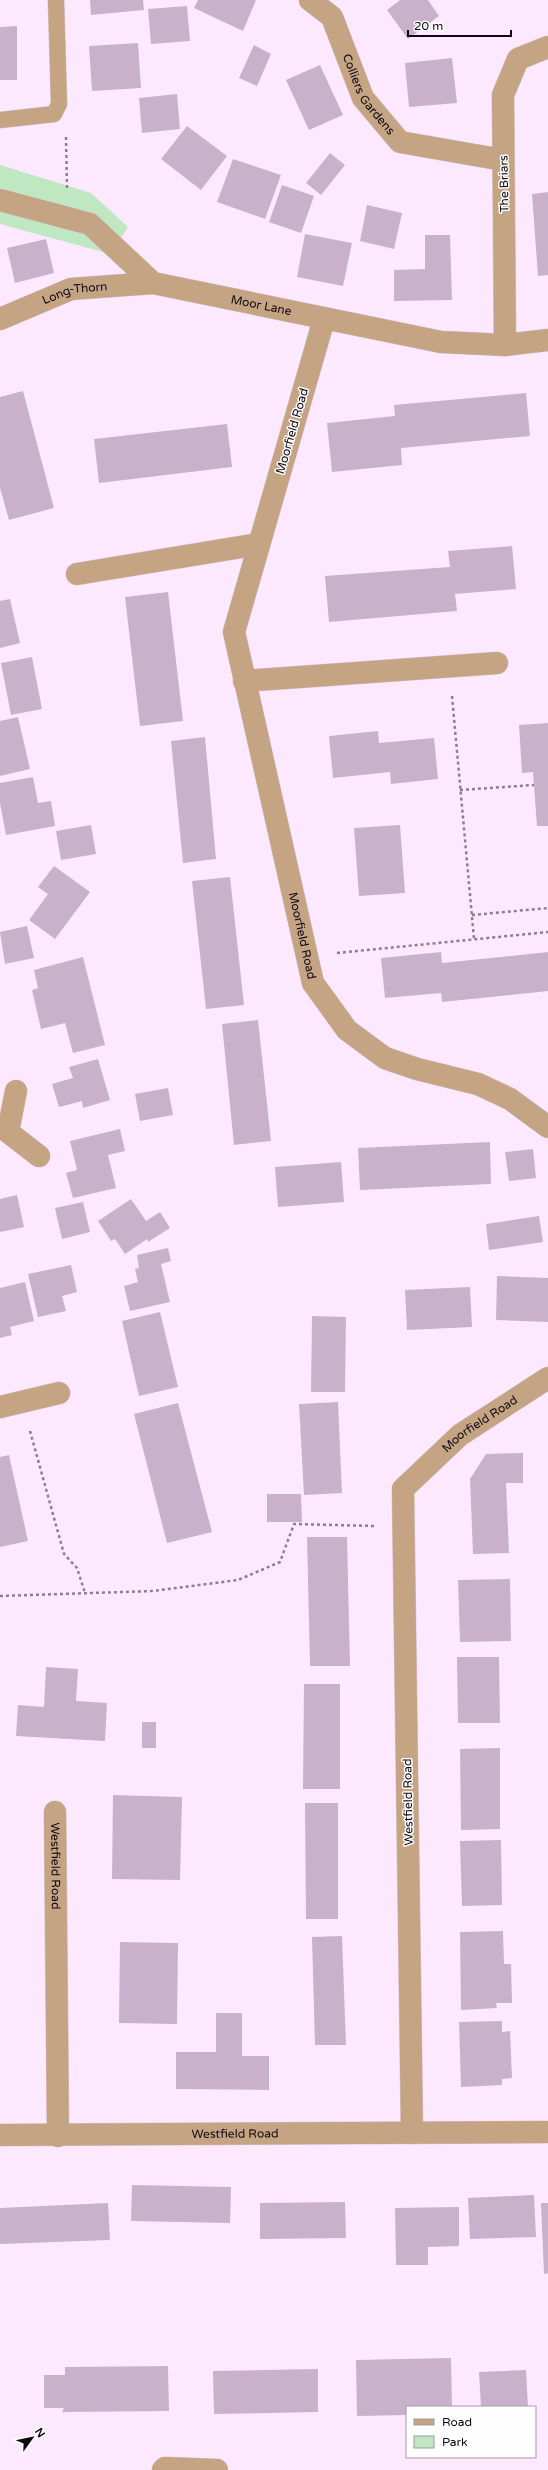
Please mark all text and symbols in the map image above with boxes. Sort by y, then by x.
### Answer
scale bar [408,12,511,38]
text: 20 m [414,19,443,33]
street label: Colliers Gardens [340,52,398,138]
street label: The Briars [496,155,511,213]
street label: Long-Thorn [40,279,108,307]
street label: Moor Lane [230,292,293,318]
street label: Moorfield Road [273,386,311,476]
street label: Moorfield Road [286,891,319,981]
street label: Moorfield Road [439,1393,520,1455]
street label: Westfield Road [400,1758,416,1846]
street label: Westfield Road [48,1822,63,1910]
street label: Westfield Road [191,2126,279,2141]
legend [406,2406,536,2458]
text: Road [442,2415,472,2429]
north arrow [12,2418,52,2458]
text: N [32,2426,48,2440]
text: Park [442,2435,468,2449]

